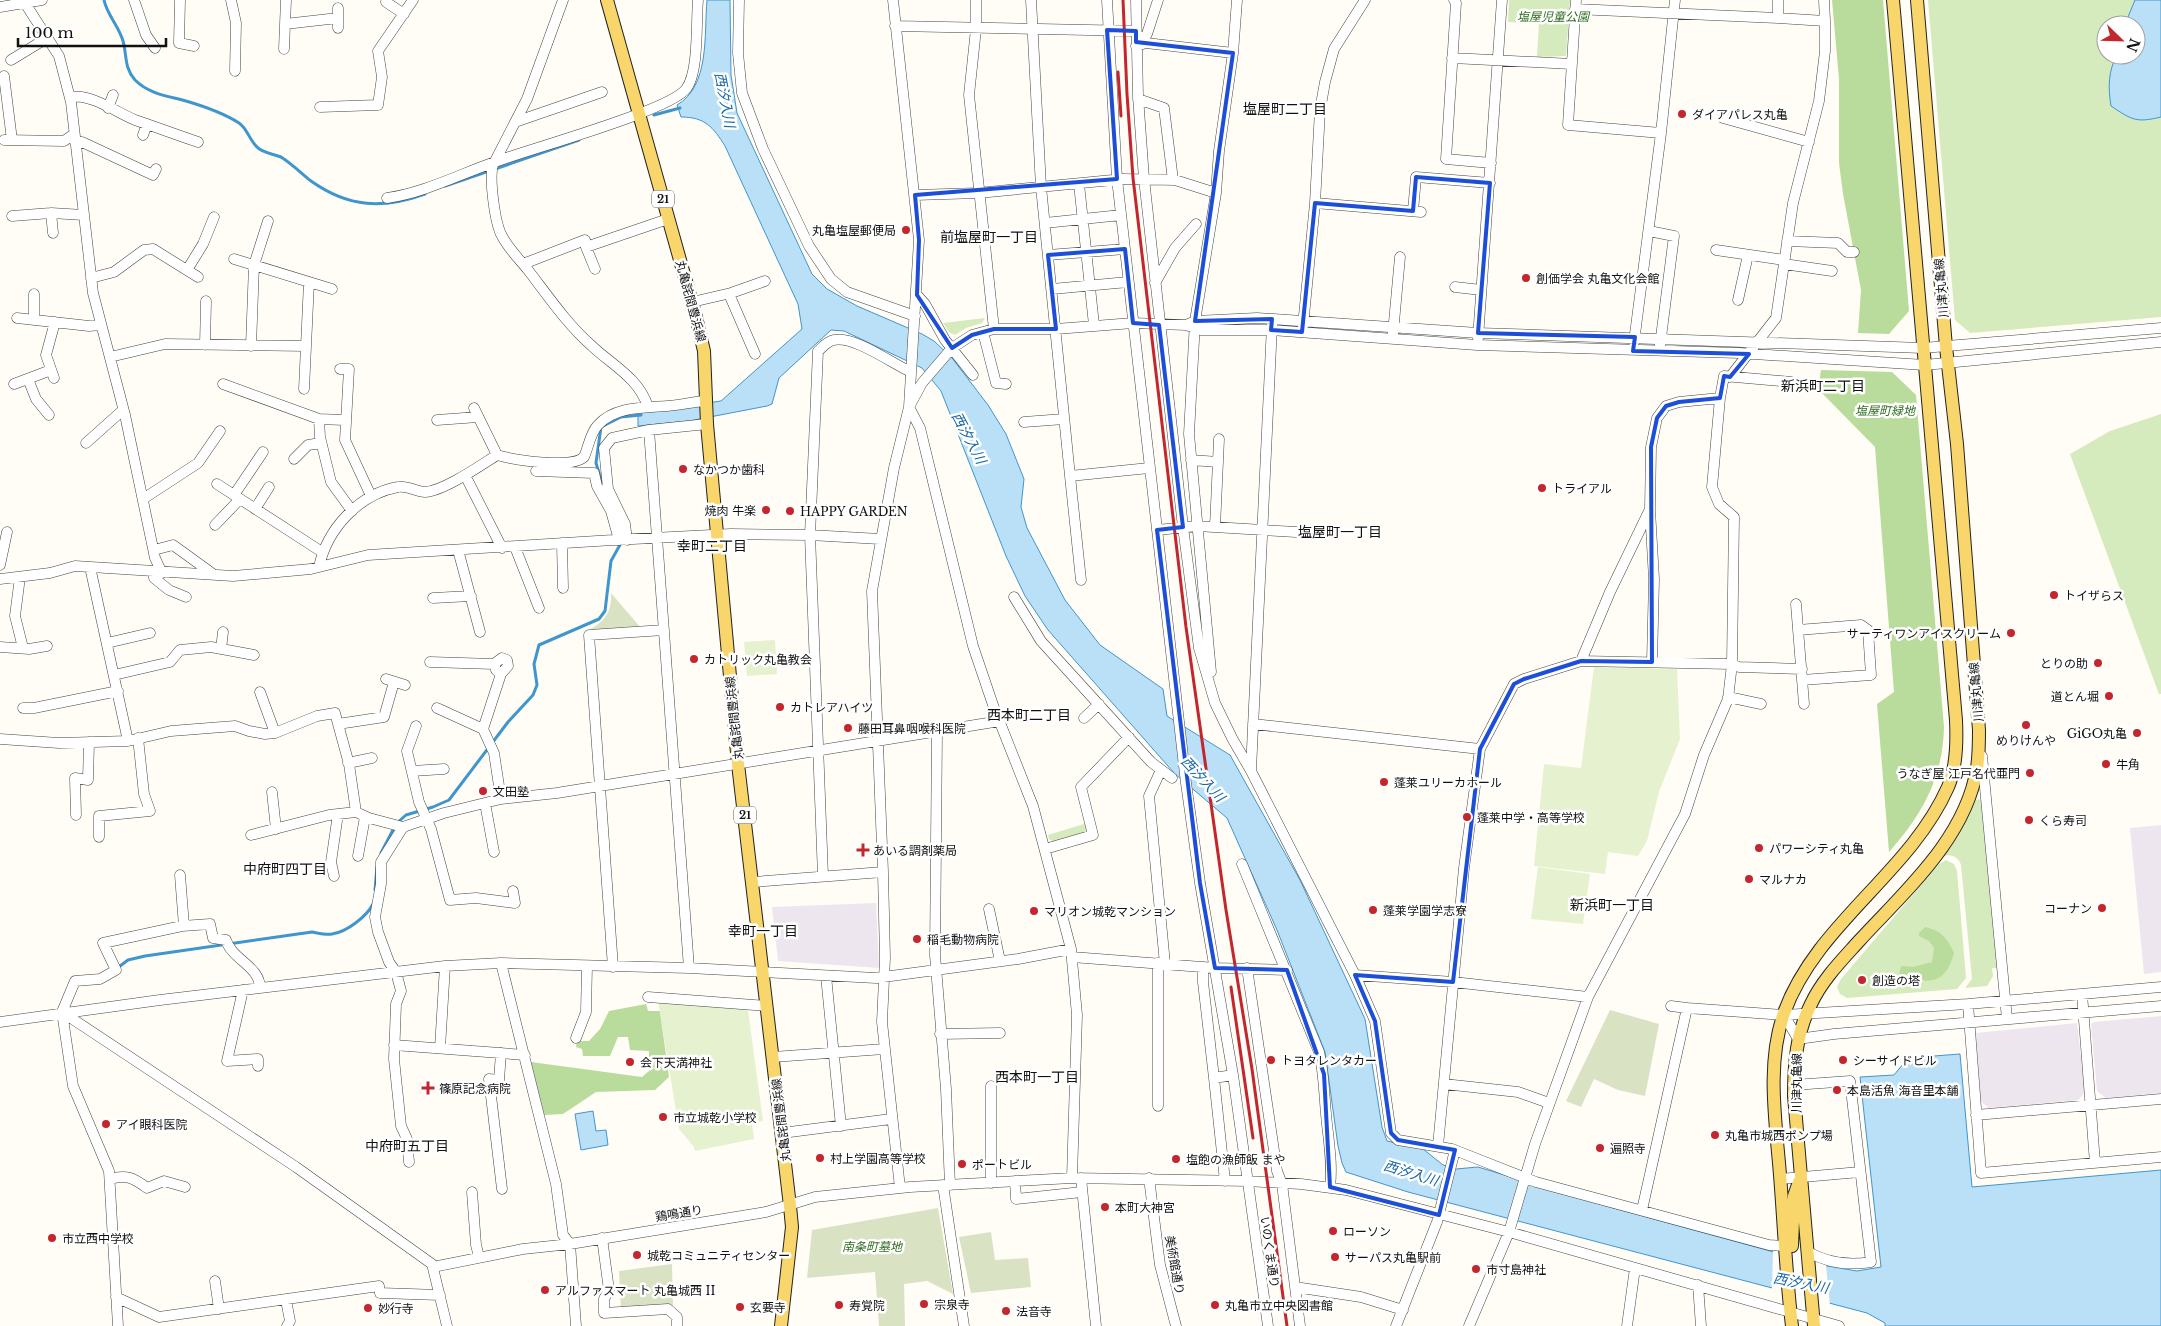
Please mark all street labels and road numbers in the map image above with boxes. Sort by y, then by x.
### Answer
road number: 21 [652,190,674,208]
street label: 川津丸亀線 [1931,257,1951,319]
street label: 丸亀詫間豊浜線 [673,258,709,344]
street label: 川津丸亀線 [1966,661,1986,723]
street label: 丸亀詫間豊浜線 [722,675,746,761]
road number: 21 [734,806,756,824]
street label: 川津丸亀線 [1789,1053,1804,1113]
street label: 丸亀詫間豊浜線 [768,1077,794,1163]
street label: 鶏鳴通り [654,1202,704,1224]
street label: いのくま通り [1258,1215,1282,1289]
street label: 美術館通り [1162,1234,1188,1296]

